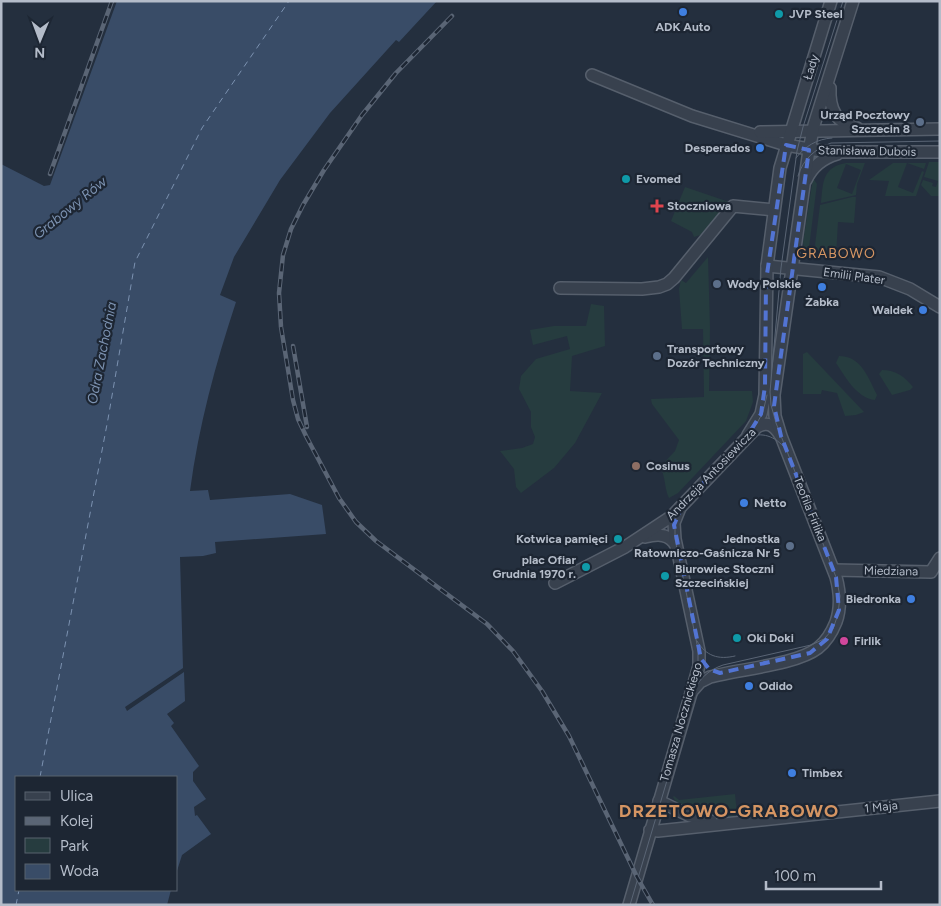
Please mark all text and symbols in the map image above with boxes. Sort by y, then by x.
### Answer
marker: ADK Auto [677,6,689,18]
place label: JVP Steel [789,7,843,21]
marker: JVP Steel [773,8,785,20]
north arrow [15,15,65,65]
place label: ADK Auto [656,20,710,34]
text: N [34,44,45,61]
street label: Łady [801,52,822,81]
place label: Urząd Pocztowy Szczecin 8 [820,108,910,136]
marker: Urząd Pocztowy Szczecin 8 [914,116,926,128]
place label: Desperados [685,141,750,155]
marker: Desperados [754,142,766,154]
street label: Stanisława Dubois [818,143,917,159]
place label: Evomed [636,172,681,186]
water label: Grabowy Rów [30,173,111,243]
marker: Evomed [620,173,632,185]
place label: Stoczniowa [667,199,731,213]
marker: Stoczniowa [651,200,663,212]
district label: GRABOWO [796,245,876,262]
street label: Emilii Plater [822,265,886,287]
place label: Wody Polskie [727,277,801,291]
marker: Wody Polskie [711,278,723,290]
marker: Żabka [816,281,828,293]
place label: Żabka [805,295,839,309]
water label: Odra Zachodnia [84,300,120,406]
place label: Waldek [872,303,914,317]
marker: Waldek [917,304,929,316]
place label: Transportowy Dozór Techniczny [667,342,765,370]
marker: Transportowy Dozór Techniczny [651,350,663,362]
street label: Andrzeja Antosiewicza [663,425,759,523]
place label: Cosinus [646,459,690,473]
marker: Cosinus [630,460,642,472]
street label: Teofila Firlika [791,474,829,544]
place label: Netto [754,496,786,510]
marker: Netto [738,497,750,509]
place label: Kotwica pamięci [516,532,608,546]
place label: Jednostka Ratowniczo-Gaśnicza Nr 5 [634,532,780,560]
marker: Kotwica pamięci [612,533,624,545]
marker: Jednostka Ratowniczo-Gaśnicza Nr 5 [784,540,796,552]
place label: plac Ofiar Grudnia 1970 r. [493,553,576,581]
marker: plac Ofiar Grudnia 1970 r. [580,561,592,573]
place label: Biurowiec Stoczni Szczecińskiej [675,562,774,590]
street label: Miedziana [864,564,918,578]
marker: Biurowiec Stoczni Szczecińskiej [659,570,671,582]
place label: Biedronka [846,592,901,606]
marker: Biedronka [905,593,917,605]
place label: Oki Doki [747,631,794,645]
marker: Oki Doki [731,632,743,644]
place label: Firlik [854,634,881,648]
marker: Firlik [838,635,850,647]
street label: Tomasza Nocznickiego [657,661,705,783]
place label: Odido [759,679,793,693]
marker: Odido [743,680,755,692]
place label: Timbex [802,766,843,780]
marker: Timbex [786,767,798,779]
legend [15,776,178,891]
text: Ulica [60,787,93,805]
street label: 1 Maja [864,798,898,816]
district label: DRZETOWO-GRABOWO [619,800,839,822]
text: Kolej [60,812,93,830]
text: Park [60,837,89,855]
scale bar [766,858,881,890]
text: Woda [60,862,99,880]
text: 100 m [774,867,816,885]

